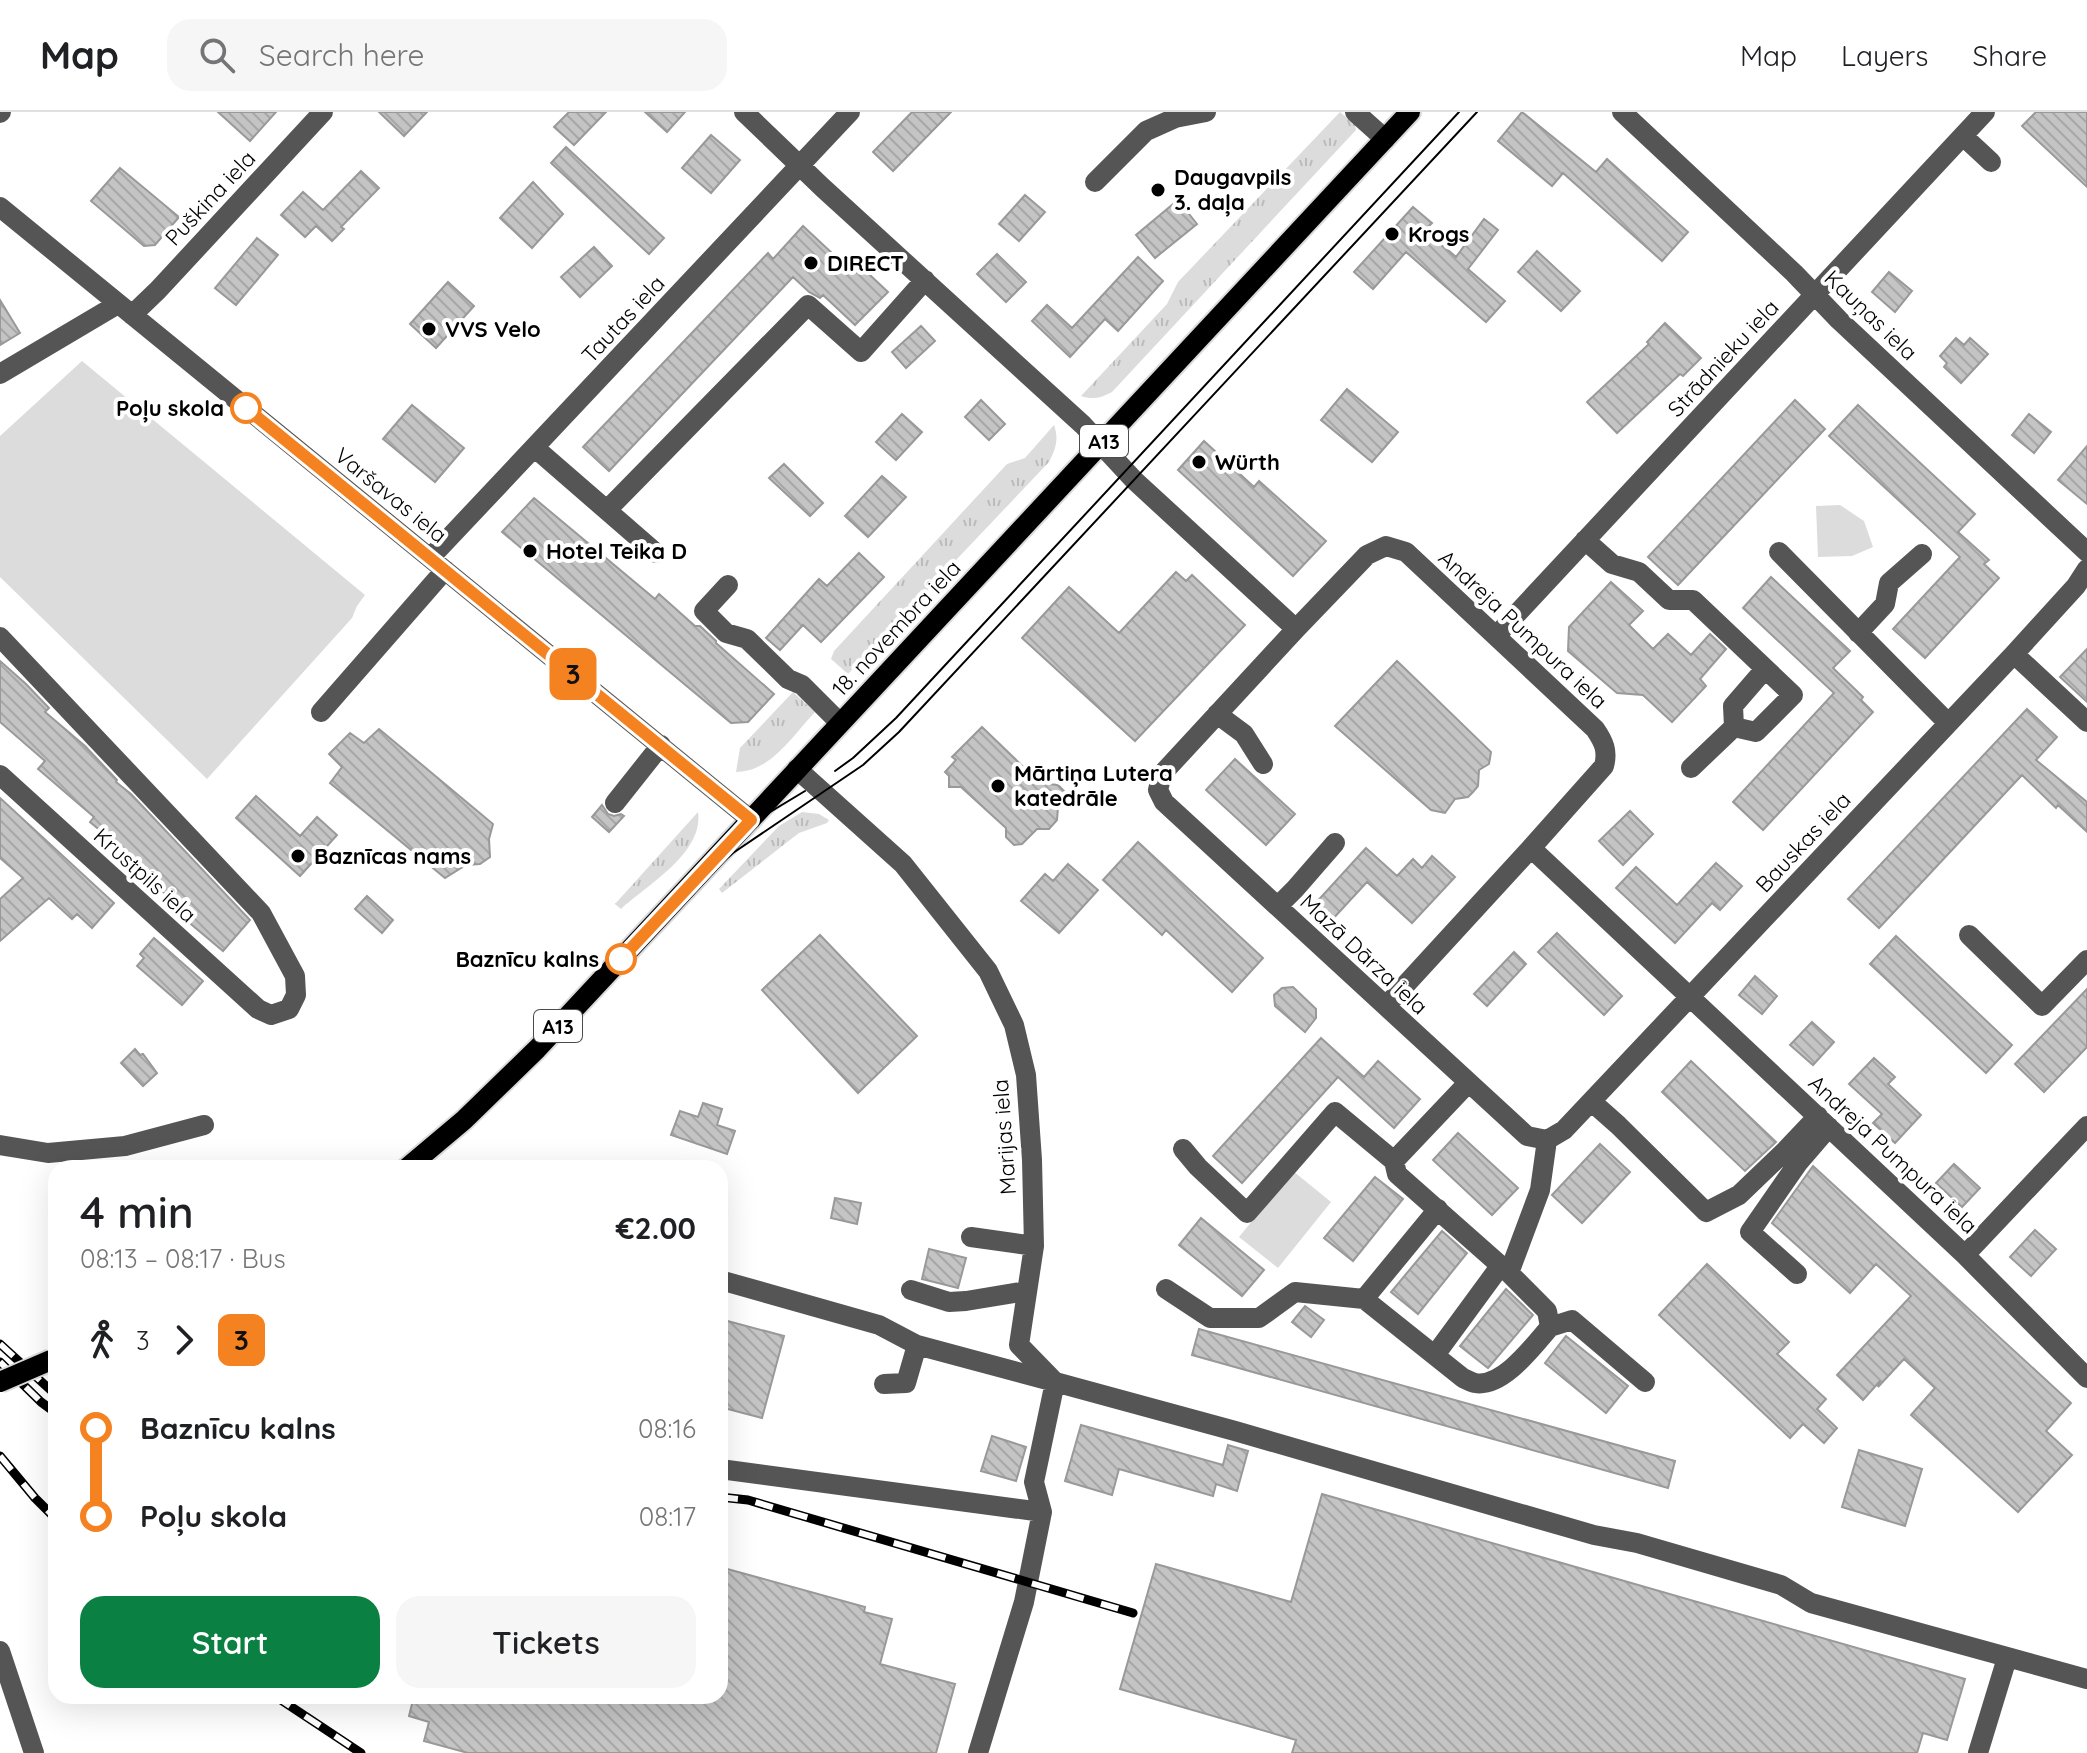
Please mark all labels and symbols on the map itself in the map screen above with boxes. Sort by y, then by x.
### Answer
street label: Puškina iela [159,145,261,251]
place label: Daugavpils 3. daļa [1174,163,1291,217]
marker: Daugavpils 3. daļa [1149,181,1167,199]
place label: Krogs [1408,220,1469,248]
marker: Krogs [1383,225,1401,243]
place label: DIRECT [827,249,904,277]
marker: DIRECT [802,254,820,272]
street label: Kauņas iela [1819,264,1923,366]
street label: Tautas iela [575,269,671,369]
street label: Strādnieku iela [1662,294,1784,422]
place label: VVS Velo [445,315,541,343]
marker: VVS Velo [420,320,438,338]
marker: Poļu skola [231,393,261,423]
place label: Poļu skola [116,394,224,423]
road number: A13 [1080,425,1128,457]
street label: Varšavas iela [329,441,453,549]
place label: Würth [1215,448,1280,476]
marker: Würth [1190,453,1208,471]
place label: Hotel Teika D [546,537,687,565]
marker: Hotel Teika D [521,542,539,560]
street label: Andreja Pumpura iela [1433,544,1613,714]
street label: 18. novembra iela [826,554,966,702]
line badge: 3 [547,648,599,700]
place label: Mārtiņa Lutera katedrāle [1014,759,1173,812]
marker: Mārtiņa Lutera katedrāle [989,777,1007,795]
street label: Bauskas iela [1749,786,1857,898]
street label: Krustpils iela [88,822,202,928]
place label: Baznīcas nams [314,842,471,870]
marker: Baznīcas nams [289,847,307,865]
street label: Mazā Dārza iela [1294,888,1434,1020]
marker: Baznīcu kalns [606,944,636,974]
place label: Baznīcu kalns [455,945,599,973]
road number: A13 [534,1010,582,1042]
street label: Andreja Pumpura iela [1803,1069,1983,1239]
street label: Marijas iela [986,1078,1022,1196]

